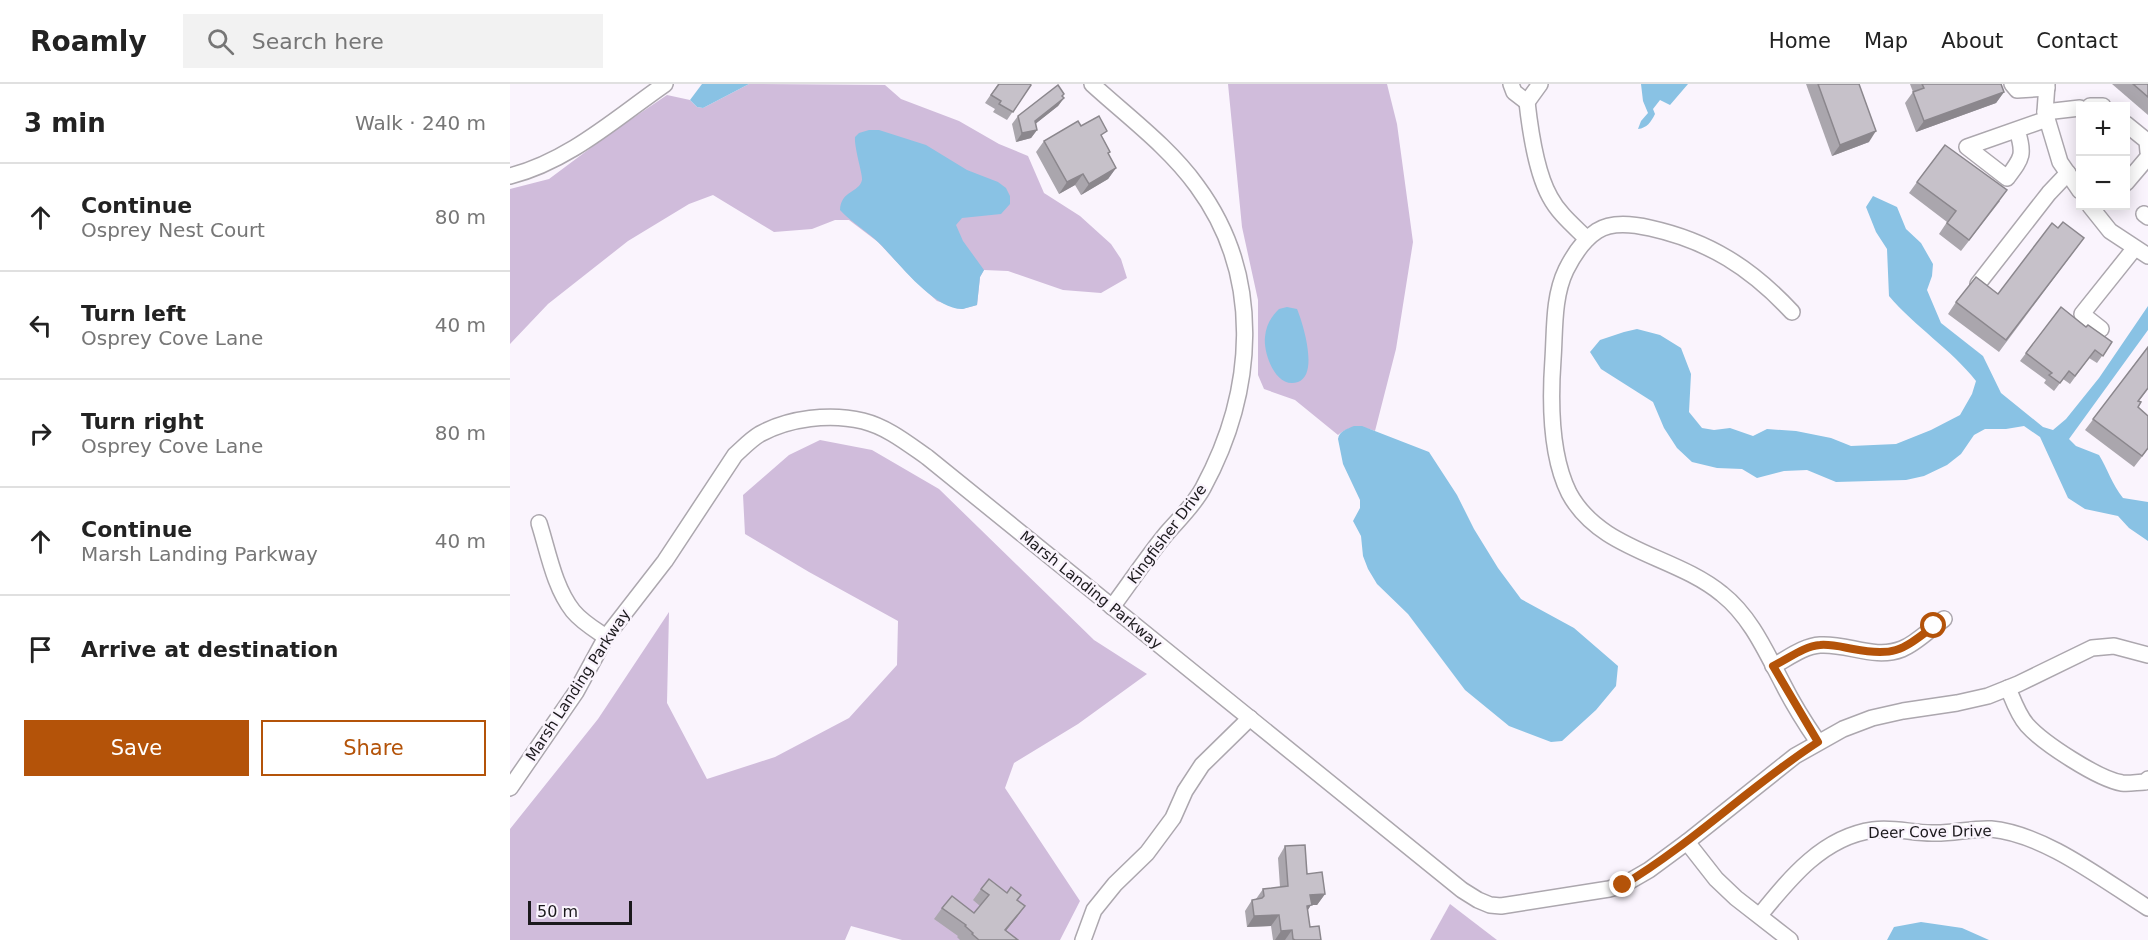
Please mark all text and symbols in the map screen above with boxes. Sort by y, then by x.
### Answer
search box [183,14,603,68]
text: Roamly [30,25,147,58]
icon: search [204,25,237,58]
text: Search here [252,29,384,54]
text: Home [1769,29,1831,53]
text: Map [1864,29,1908,53]
text: About [1941,29,2003,53]
text: Contact [2036,29,2118,53]
map controls [2076,102,2130,210]
button: + [2076,102,2130,156]
text: 3 min [24,108,106,138]
text: Walk · 240 m [355,111,486,135]
button: − [2076,156,2130,210]
text: Continue [81,193,192,218]
icon: ahead [24,201,57,234]
text: 80 m [435,205,486,229]
text: Osprey Nest Court [81,218,265,242]
text: Turn left [81,301,186,326]
icon: left [24,309,57,342]
text: 40 m [435,313,486,337]
text: Osprey Cove Lane [81,326,263,350]
text: Turn right [81,409,204,434]
icon: right [24,417,57,450]
text: 80 m [435,421,486,445]
text: Osprey Cove Lane [81,434,263,458]
street label: Kingfisher Drive [1124,481,1210,587]
text: Continue [81,517,192,542]
icon: ahead [24,525,57,558]
street label: Marsh Landing Parkway [1016,527,1166,653]
text: 40 m [435,529,486,553]
text: Marsh Landing Parkway [81,542,318,566]
street label: Marsh Landing Parkway [522,605,634,764]
route start [1920,612,1946,638]
icon: arrive [24,633,57,666]
text: Arrive at destination [81,637,338,662]
button: Save [24,720,249,776]
button: Share [261,720,486,776]
street label: Deer Cove Drive [1868,822,1992,842]
route end [1609,871,1635,897]
scale bar [528,898,632,926]
text: 50 m [537,902,578,921]

